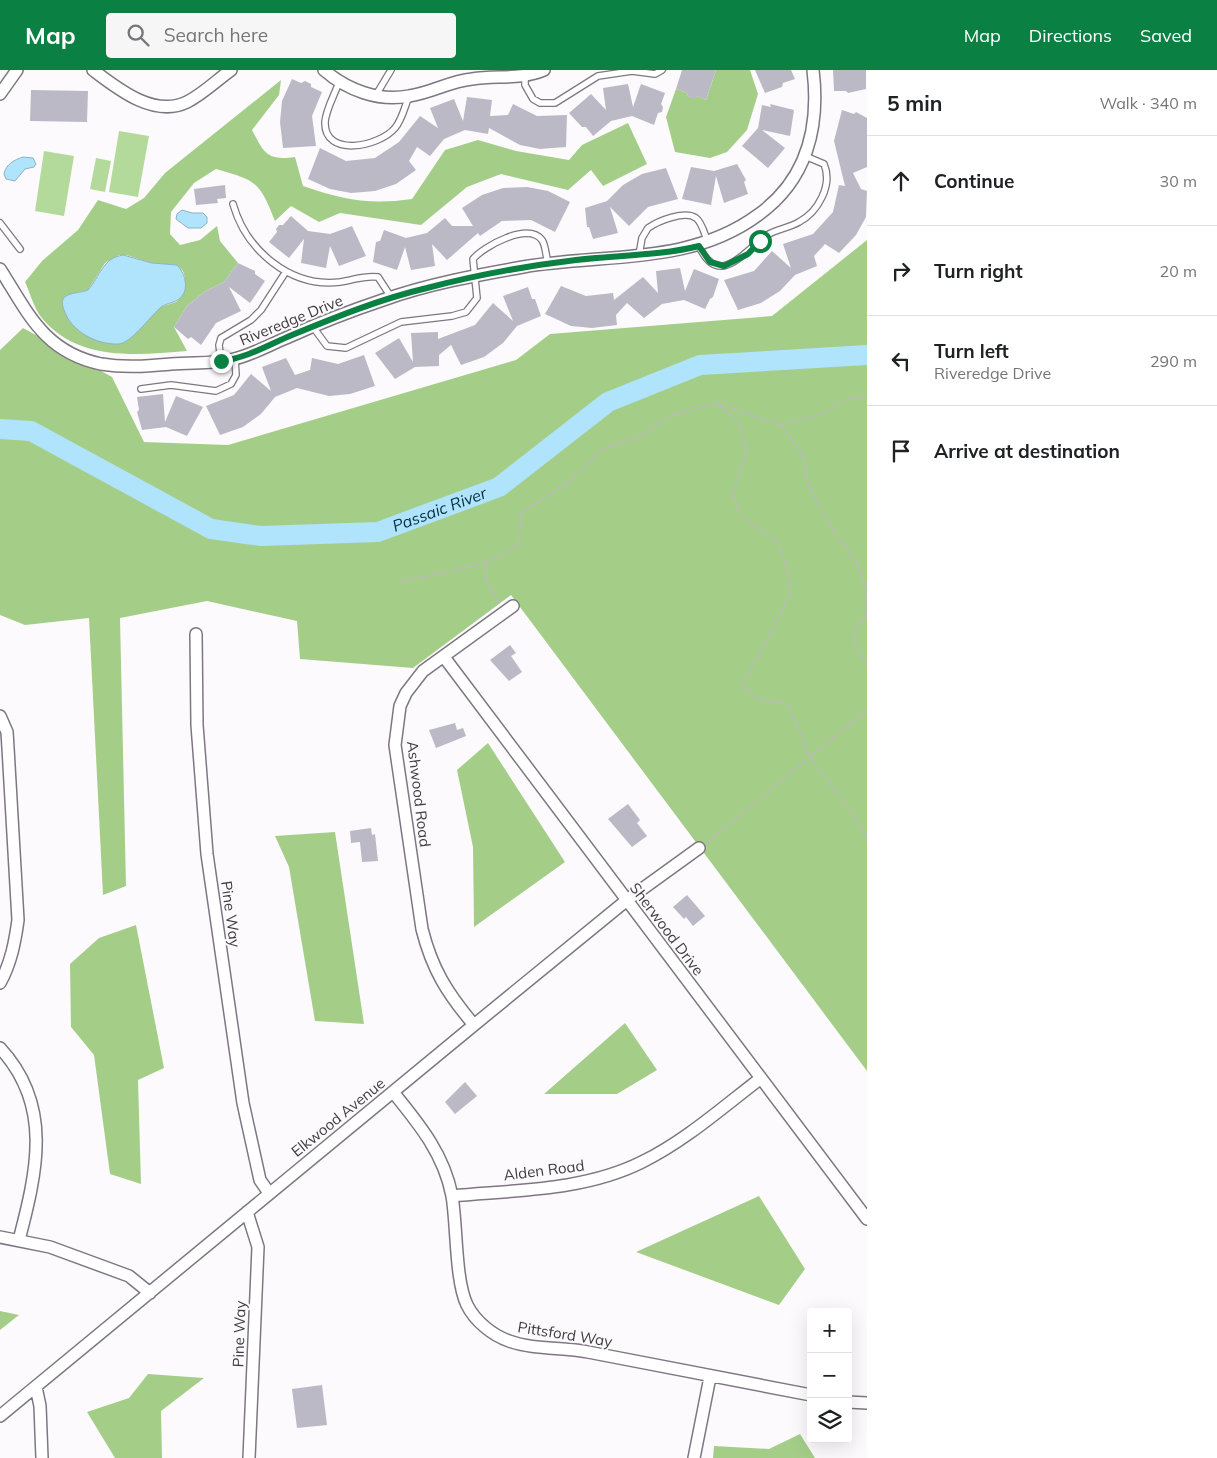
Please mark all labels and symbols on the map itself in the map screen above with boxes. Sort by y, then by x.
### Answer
route start [749,230,772,253]
street label: Riveredge Drive [237,291,345,349]
route end [210,350,233,373]
water label: Passaic River [390,482,490,536]
street label: Ashwood Road [403,740,435,848]
street label: Sherwood Drive [626,879,708,979]
street label: Pine Way [217,880,245,948]
street label: Elkwood Avenue [287,1073,389,1161]
street label: Alden Road [503,1156,585,1184]
street label: Pine Way [228,1300,250,1368]
street label: Pittsford Way [516,1317,614,1351]

